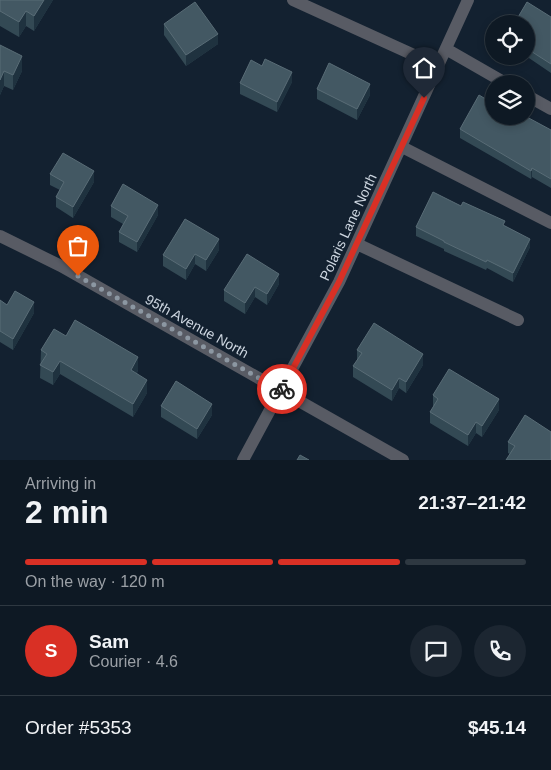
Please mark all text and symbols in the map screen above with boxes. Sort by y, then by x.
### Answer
map controls [485,15,535,125]
button: locate [485,15,535,65]
pin [403,47,445,98]
icon: home [410,54,438,82]
button: layers [485,75,535,125]
street label: Polaris Lane North [316,171,380,283]
pin [57,225,99,276]
icon: bag [64,232,92,260]
street label: 95th Avenue North [143,291,251,361]
courier [257,364,307,414]
icon: bike [268,375,296,403]
text: Arriving in [25,475,96,492]
text: 21:37–21:42 [418,492,526,513]
text: 2 min [25,494,109,530]
text: On the way · 120 m [25,573,165,590]
button: chat [410,625,462,677]
button: phone [474,625,526,677]
text: Sam [89,631,129,652]
text: S [45,640,57,661]
text: Courier · 4.6 [89,653,178,670]
text: Order #5353 [25,717,132,738]
text: $45.14 [468,717,526,738]

